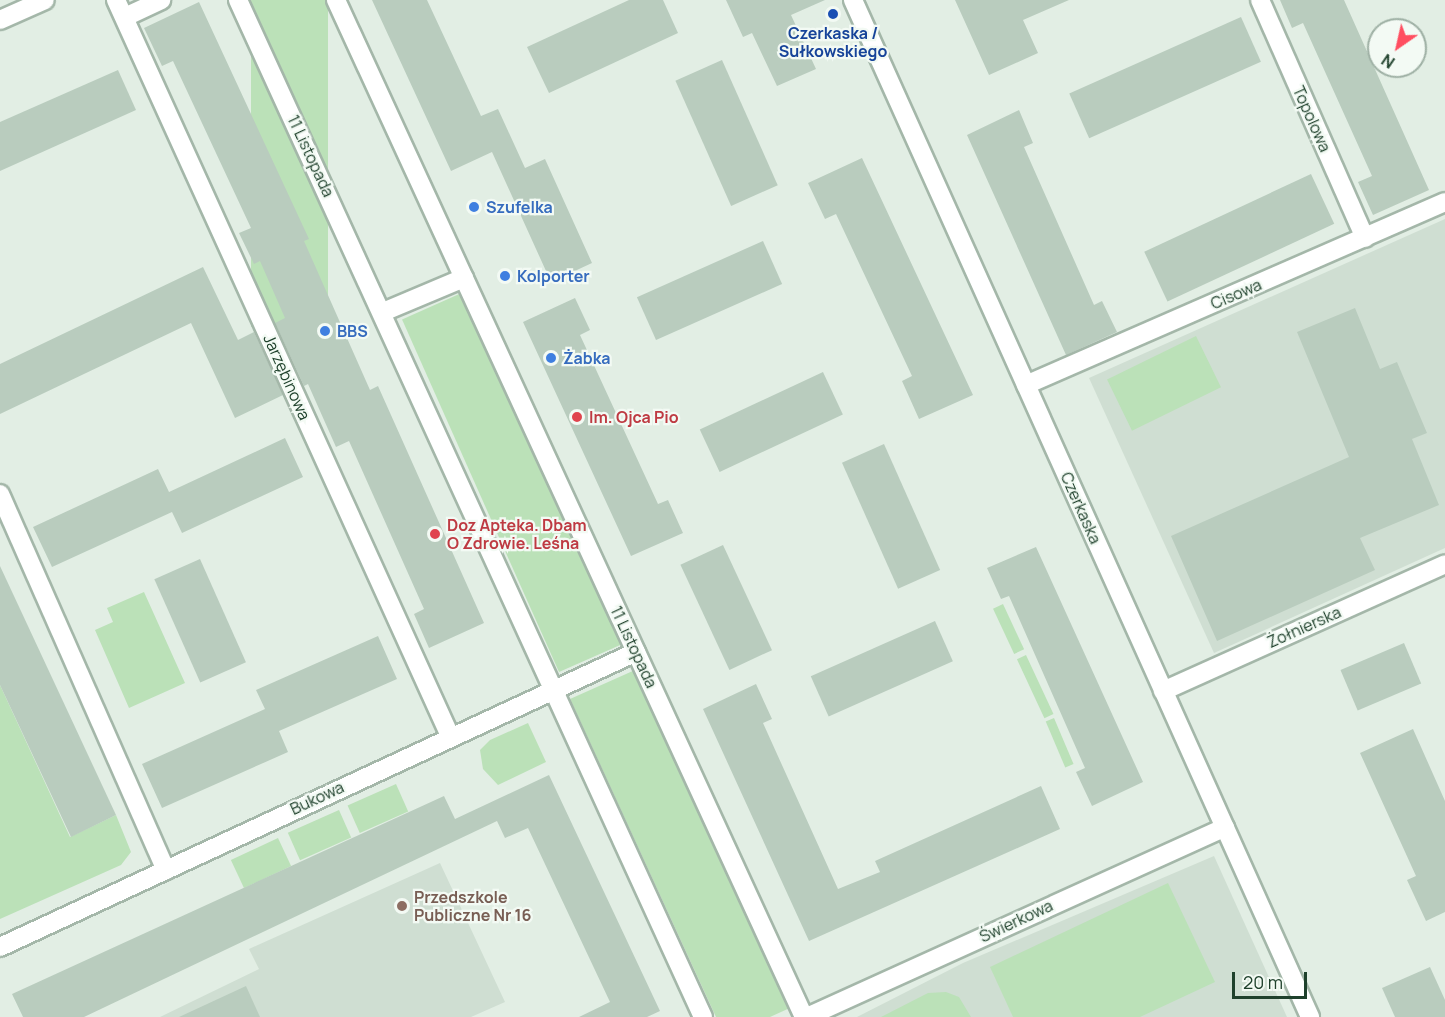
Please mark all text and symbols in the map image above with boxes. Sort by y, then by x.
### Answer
marker: Czerkaska / Sułkowskiego [826,7,840,21]
north arrow [1367,18,1427,78]
place label: Czerkaska / Sułkowskiego [779,23,887,61]
text: N [1377,49,1399,74]
street label: Topolowa [1289,83,1335,155]
street label: 11 Listopada [284,112,338,200]
place label: Szufelka [486,197,553,217]
marker: Szufelka [467,200,481,214]
place label: Kolporter [517,266,590,286]
marker: Kolporter [498,269,512,283]
street label: Cisowa [1208,275,1264,313]
place label: BBS [337,321,368,341]
marker: BBS [318,324,332,338]
street label: Jarzębinowa [260,331,314,423]
place label: Żabka [563,348,611,368]
marker: Żabka [544,351,558,365]
place label: Im. Ojca Pio [589,407,679,427]
marker: Im. Ojca Pio [570,410,584,424]
street label: Czerkaska [1057,469,1105,547]
place label: Doz Apteka. Dbam O Zdrowie. Leśna [447,515,587,553]
marker: Doz Apteka. Dbam O Zdrowie. Leśna [428,527,442,541]
street label: Żołnierska [1264,602,1344,652]
street label: 11 Listopada [607,603,661,691]
street label: Bukowa [287,777,347,819]
place label: Przedszkole Publiczne Nr 16 [414,887,532,925]
street label: Świerkowa [976,896,1056,946]
marker: Przedszkole Publiczne Nr 16 [395,899,409,913]
scale bar [1235,960,1310,998]
text: 20 m [1243,970,1283,994]

